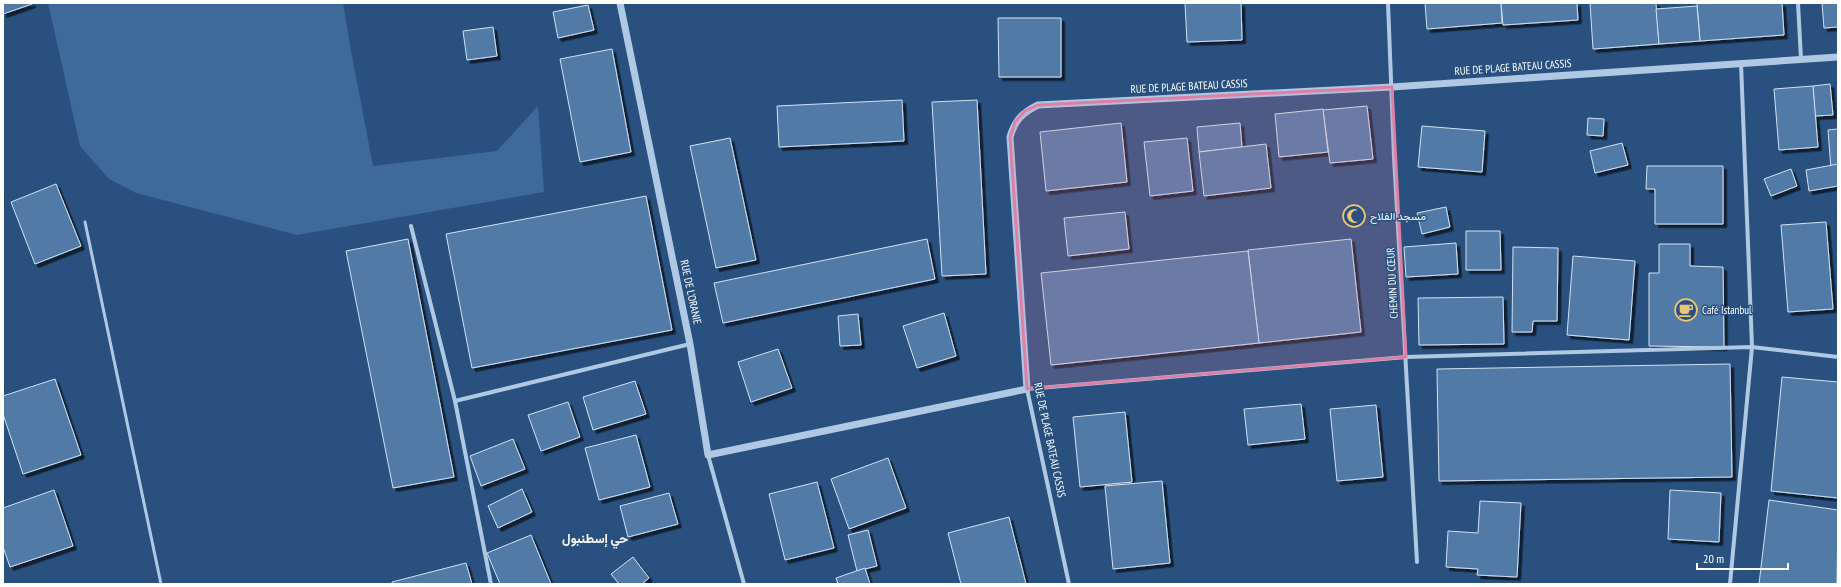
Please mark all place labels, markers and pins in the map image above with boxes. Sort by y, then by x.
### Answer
mosque icon: مسجد الفلاح [1341,203,1367,229]
place label: مسجد الفلاح [1370,209,1426,224]
cafe icon: Café Istanbul [1673,297,1699,323]
place label: Café Istanbul [1702,303,1752,317]

